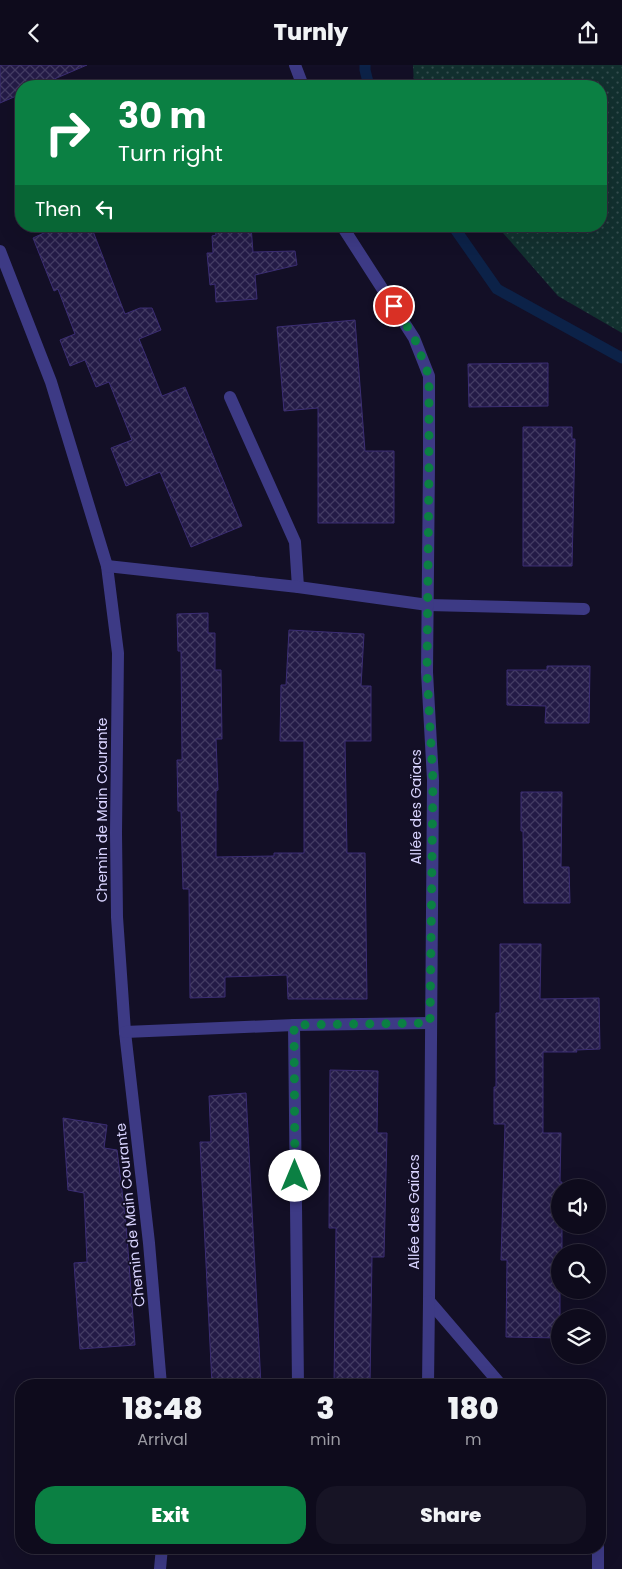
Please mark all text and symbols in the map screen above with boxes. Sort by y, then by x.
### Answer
text: Turnly [274,17,348,48]
icon: back [20,19,48,47]
icon: share [574,19,602,47]
text: 30 m [118,91,206,140]
icon: right [35,100,100,165]
text: Turn right [118,138,223,169]
icon: left [91,195,119,223]
text: Then [35,196,81,223]
pin [373,285,415,327]
icon: arrive [380,292,408,320]
street label: Chemin de Main Courante [92,717,112,902]
street label: Allée des Gaïacs [406,749,426,865]
street label: Chemin de Main Courante [110,1122,150,1308]
position arrow [268,1149,320,1201]
street label: Allée des Gaïacs [404,1154,424,1270]
map controls [551,1179,606,1364]
button: sound [551,1179,606,1234]
button: search [551,1244,606,1299]
button: layers [551,1309,606,1364]
text: 18:48 [122,1387,203,1430]
text: 3 [316,1387,334,1430]
text: 180 [448,1387,499,1430]
text: Arrival [137,1428,188,1451]
text: min [310,1428,341,1451]
text: m [465,1428,482,1451]
button: Exit [35,1486,306,1544]
button: Share [316,1486,586,1544]

